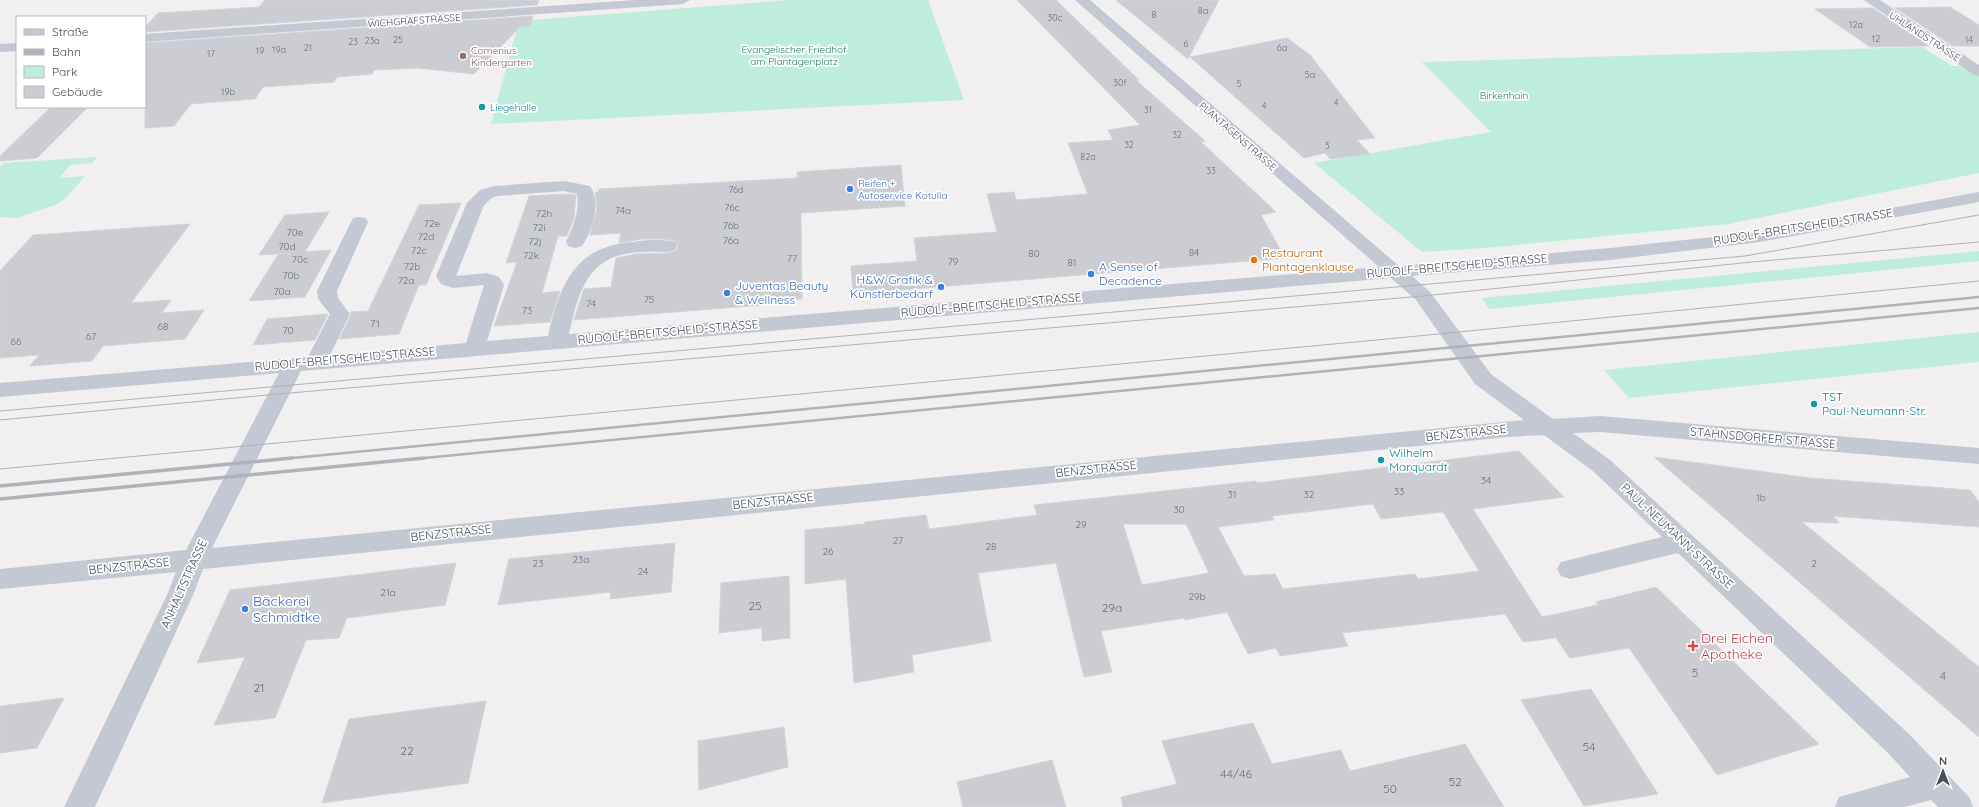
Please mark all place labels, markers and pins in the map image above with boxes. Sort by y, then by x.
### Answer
place label: Comenius Kindergarten [471,44,532,69]
marker: Comenius Kindergarten [458,51,468,61]
place label: Liegehalle [490,101,537,114]
marker: Liegehalle [477,102,487,112]
place label: Reifen + Autoservice Kotulla [858,177,947,202]
marker: Reifen + Autoservice Kotulla [845,184,855,194]
place label: Restaurant Plantagenklause [1262,245,1354,274]
marker: Restaurant Plantagenklause [1249,255,1259,265]
place label: A Sense of Decadence [1099,259,1162,288]
marker: A Sense of Decadence [1086,269,1096,279]
place label: H&W Grafik & Künstlerbedarf [850,272,934,301]
place label: Juventas Beauty & Wellness [735,278,828,307]
marker: H&W Grafik & Künstlerbedarf [936,282,946,292]
marker: Juventas Beauty & Wellness [722,288,732,298]
place label: TST Paul-Neumann-Str. [1822,389,1926,418]
marker: TST Paul-Neumann-Str. [1809,399,1819,409]
place label: Wilhelm Marquardt [1389,445,1448,474]
marker: Wilhelm Marquardt [1376,455,1386,465]
place label: Bäckerei Schmidtke [253,592,320,626]
marker: Bäckerei Schmidtke [240,604,250,614]
place label: Drei Eichen Apotheke [1701,629,1773,663]
marker: Drei Eichen Apotheke [1688,641,1698,651]

